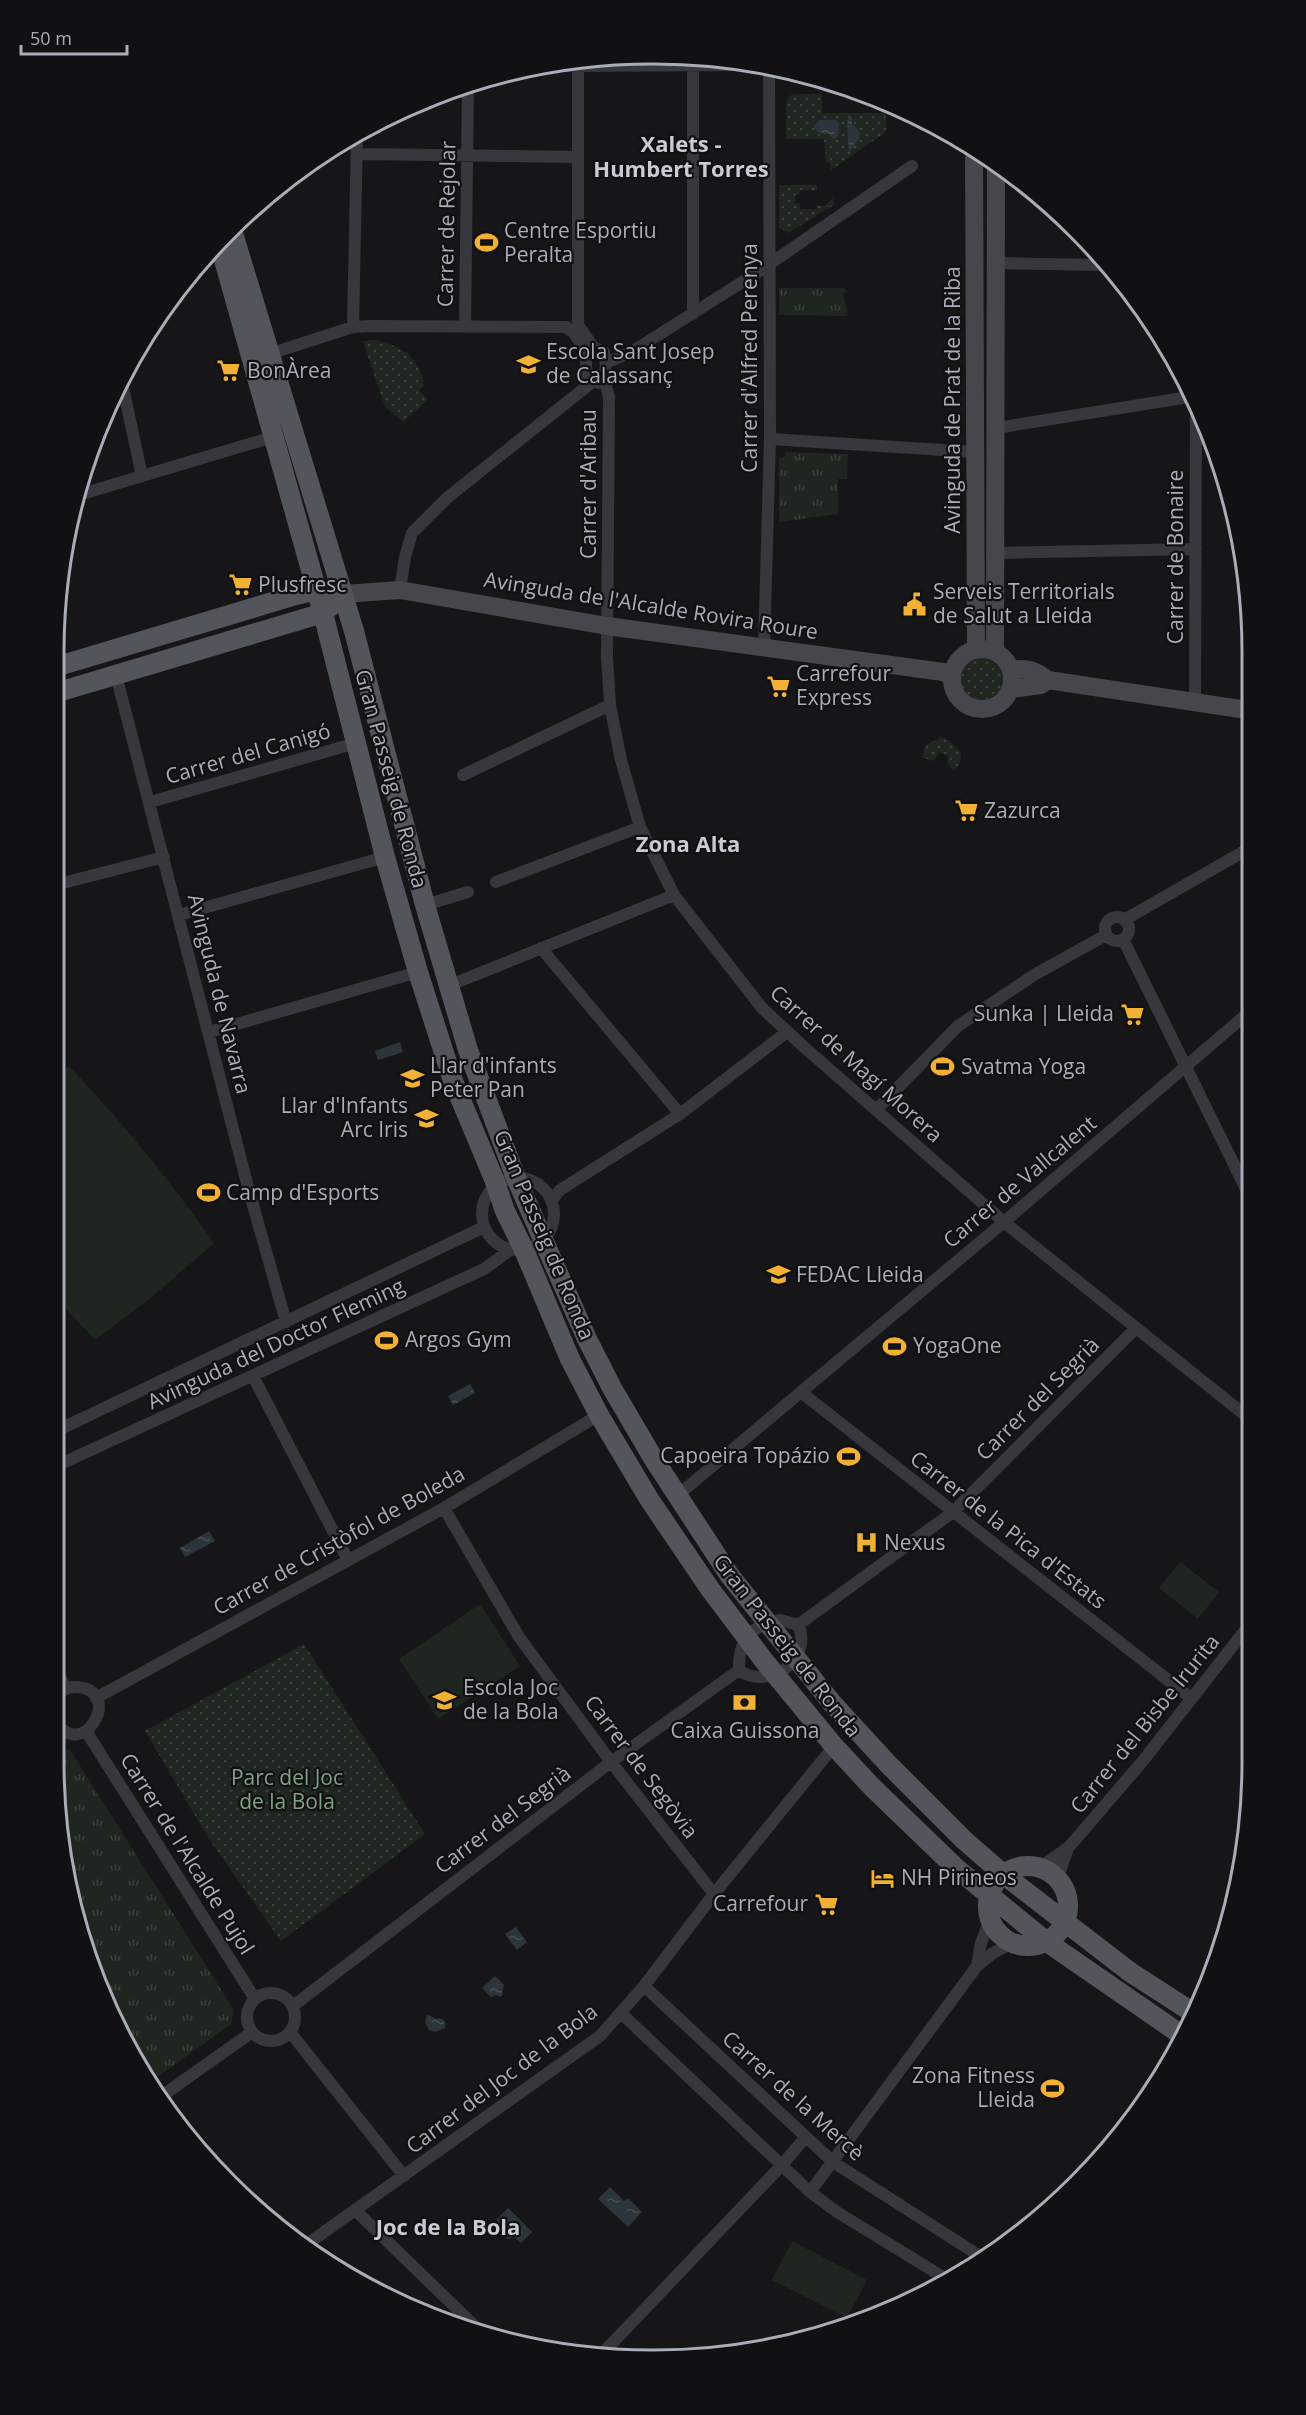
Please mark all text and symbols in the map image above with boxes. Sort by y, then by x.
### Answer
scale bar [21,18,128,56]
text: 50 m [30,26,72,50]
district label: Xalets - Humbert Torres [593,128,769,183]
street label: Carrer de Rejolar [431,140,461,307]
place label: Centre Esportiu Peralta [504,216,657,268]
sports icon: Centre Esportiu Peralta [473,230,499,256]
street label: Carrer d'Alfred Perenya [735,243,763,473]
street label: Avinguda de Prat de la Riba [938,266,966,534]
place label: Escola Sant Josep de Calassanç [546,337,715,389]
school or university icon: Escola Sant Josep de Calassanç [515,351,541,377]
place label: BonÀrea [247,356,331,384]
supermarket icon: BonÀrea [216,358,242,384]
street label: Carrer d'Aribau [574,409,602,559]
street label: Carrer de Bonaire [1161,470,1189,644]
street label: Avinguda de l'Alcalde Rovira Roure [482,565,820,645]
place label: Plusfresc [258,570,346,598]
supermarket icon: Plusfresc [227,572,253,598]
place label: Serveis Territorials de Salut a Lleida [933,577,1115,629]
public building icon: Serveis Territorials de Salut a Lleida [902,591,928,617]
place label: Carrefour Express [796,659,891,711]
street label: Gran Passeig de Ronda [349,666,435,891]
supermarket icon: Carrefour Express [765,673,791,699]
street label: Carrer del Canigó [162,716,333,790]
place label: Zazurca [984,796,1061,824]
supermarket icon: Zazurca [953,798,979,824]
district label: Zona Alta [636,828,740,858]
street label: Avinguda de Navarra [182,891,258,1096]
street label: Carrer de Magí Morera [764,978,949,1148]
place label: Sunka | Lleida [974,999,1114,1027]
supermarket icon: Sunka | Lleida [1119,1001,1145,1027]
place label: Llar d'infants Peter Pan [430,1051,557,1103]
place label: Svatma Yoga [961,1052,1086,1080]
sports icon: Svatma Yoga [930,1054,956,1080]
school or university icon: Llar d'infants Peter Pan [399,1065,425,1091]
place label: Llar d'Infants Arc Iris [281,1091,408,1143]
school or university icon: Llar d'Infants Arc Iris [413,1105,439,1131]
street label: Carrer de Vallcalent [937,1109,1102,1254]
street label: Gran Passeig de Ronda [488,1125,602,1344]
place label: Camp d'Esports [226,1178,379,1206]
sports icon: Camp d'Esports [195,1180,221,1206]
place label: FEDAC Lleida [796,1260,924,1288]
school or university icon: FEDAC Lleida [765,1262,791,1288]
street label: Avinguda del Doctor Fleming [142,1271,409,1415]
place label: Argos Gym [405,1325,512,1353]
sports icon: Argos Gym [374,1327,400,1353]
place label: YogaOne [913,1331,1001,1359]
street label: Carrer del Segrià [970,1331,1105,1466]
sports icon: YogaOne [882,1333,908,1359]
place label: Capoeira Topázio [660,1441,830,1469]
sports icon: Capoeira Topázio [835,1443,861,1469]
street label: Carrer de la Pica d'Estats [905,1444,1112,1615]
street label: Carrer de Cristòfol de Boleda [208,1459,469,1621]
place label: Nexus [884,1528,945,1556]
hospital icon: Nexus [853,1530,879,1556]
street label: Gran Passeig de Ronda [707,1548,868,1743]
street label: Carrer del Bisbe Irurita [1063,1628,1225,1819]
place label: Escola Joc de la Bola [463,1673,559,1725]
school or university icon: Escola Joc de la Bola [432,1687,458,1713]
street label: Carrer de Segòvia [579,1689,705,1844]
bank icon: Caixa Guissona [732,1690,758,1716]
place label: Caixa Guissona [671,1716,819,1744]
street label: Carrer de l'Alcalde Pujol [114,1748,261,1959]
street label: Carrer del Segrià [429,1759,576,1880]
park label: Parc del Joc de la Bola [231,1763,343,1815]
place label: NH Pirineos [901,1863,1017,1891]
hotel icon: NH Pirineos [870,1865,896,1891]
place label: Carrefour [713,1889,808,1917]
supermarket icon: Carrefour [813,1891,839,1917]
street label: Carrer del Joc de la Bola [400,1997,603,2159]
street label: Carrer de la Mercè [717,2024,870,2166]
place label: Zona Fitness Lleida [912,2061,1035,2113]
sports icon: Zona Fitness Lleida [1040,2075,1066,2101]
district label: Joc de la Bola [374,2211,520,2241]

